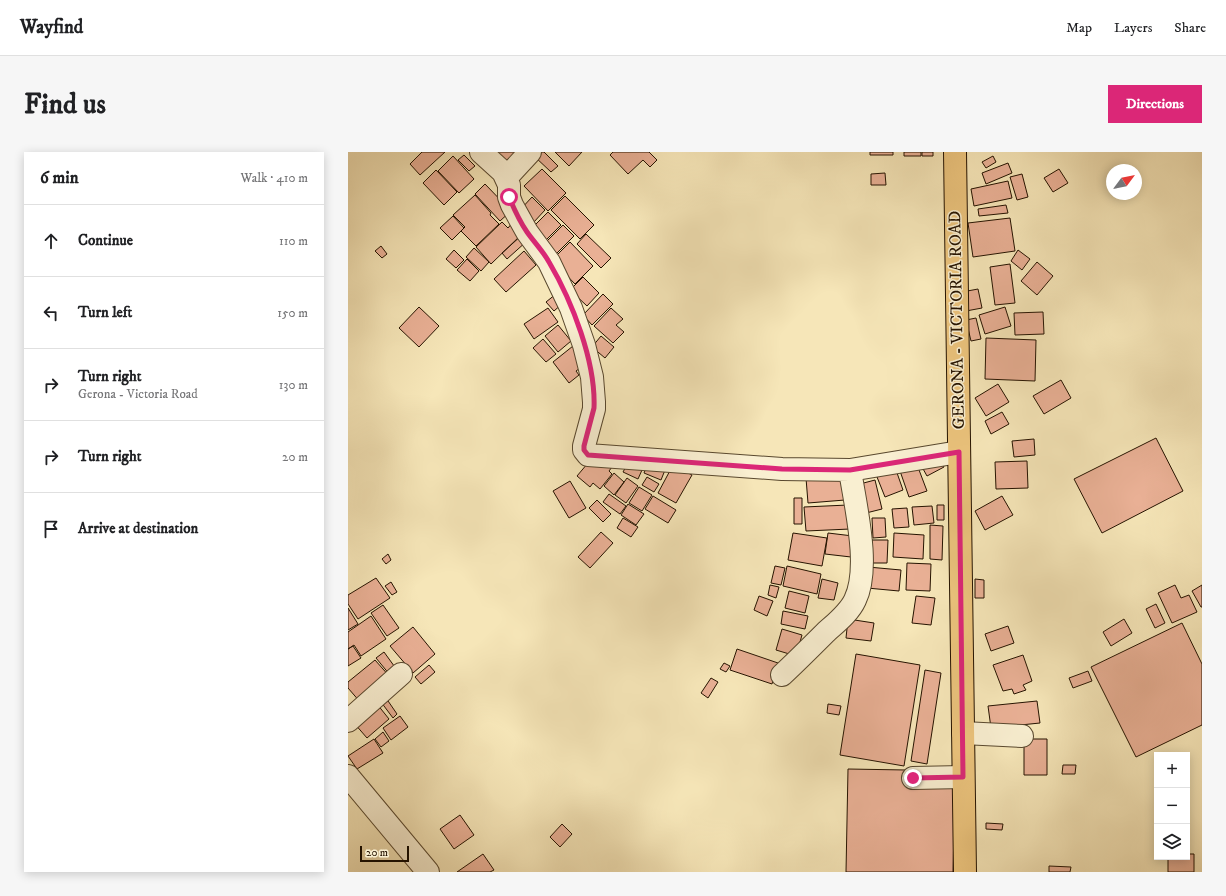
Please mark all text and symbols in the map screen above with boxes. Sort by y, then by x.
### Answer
text: Wayfind [20,16,83,39]
text: Map [1066,19,1092,37]
text: Layers [1114,19,1152,37]
text: Share [1174,19,1206,37]
button: Directions [1108,85,1202,123]
text: Find us [24,87,106,122]
north arrow [1106,164,1142,200]
text: 6 min [40,167,79,189]
text: Walk · 410 m [241,170,308,186]
route start [500,188,518,206]
street label: GERONA - VICTORIA ROAD [944,211,970,429]
icon: ahead [40,230,62,252]
text: Continue [78,231,133,250]
text: 110 m [279,233,308,249]
icon: left [40,302,62,324]
text: Turn left [78,303,132,322]
text: 150 m [277,305,308,321]
text: Turn right [78,367,141,386]
icon: right [40,374,62,396]
text: 130 m [279,377,308,393]
text: Gerona - Victoria Road [78,386,198,402]
icon: right [40,446,62,468]
text: Turn right [78,447,141,466]
text: 20 m [282,449,308,465]
icon: arrive [40,518,62,540]
text: Arrive at destination [78,519,198,538]
map controls [1154,752,1190,860]
button: + [1154,752,1190,788]
route end [904,769,922,787]
button: − [1154,788,1190,824]
button: layers [1154,824,1190,860]
scale bar [360,844,409,863]
text: 20 m [366,846,388,860]

